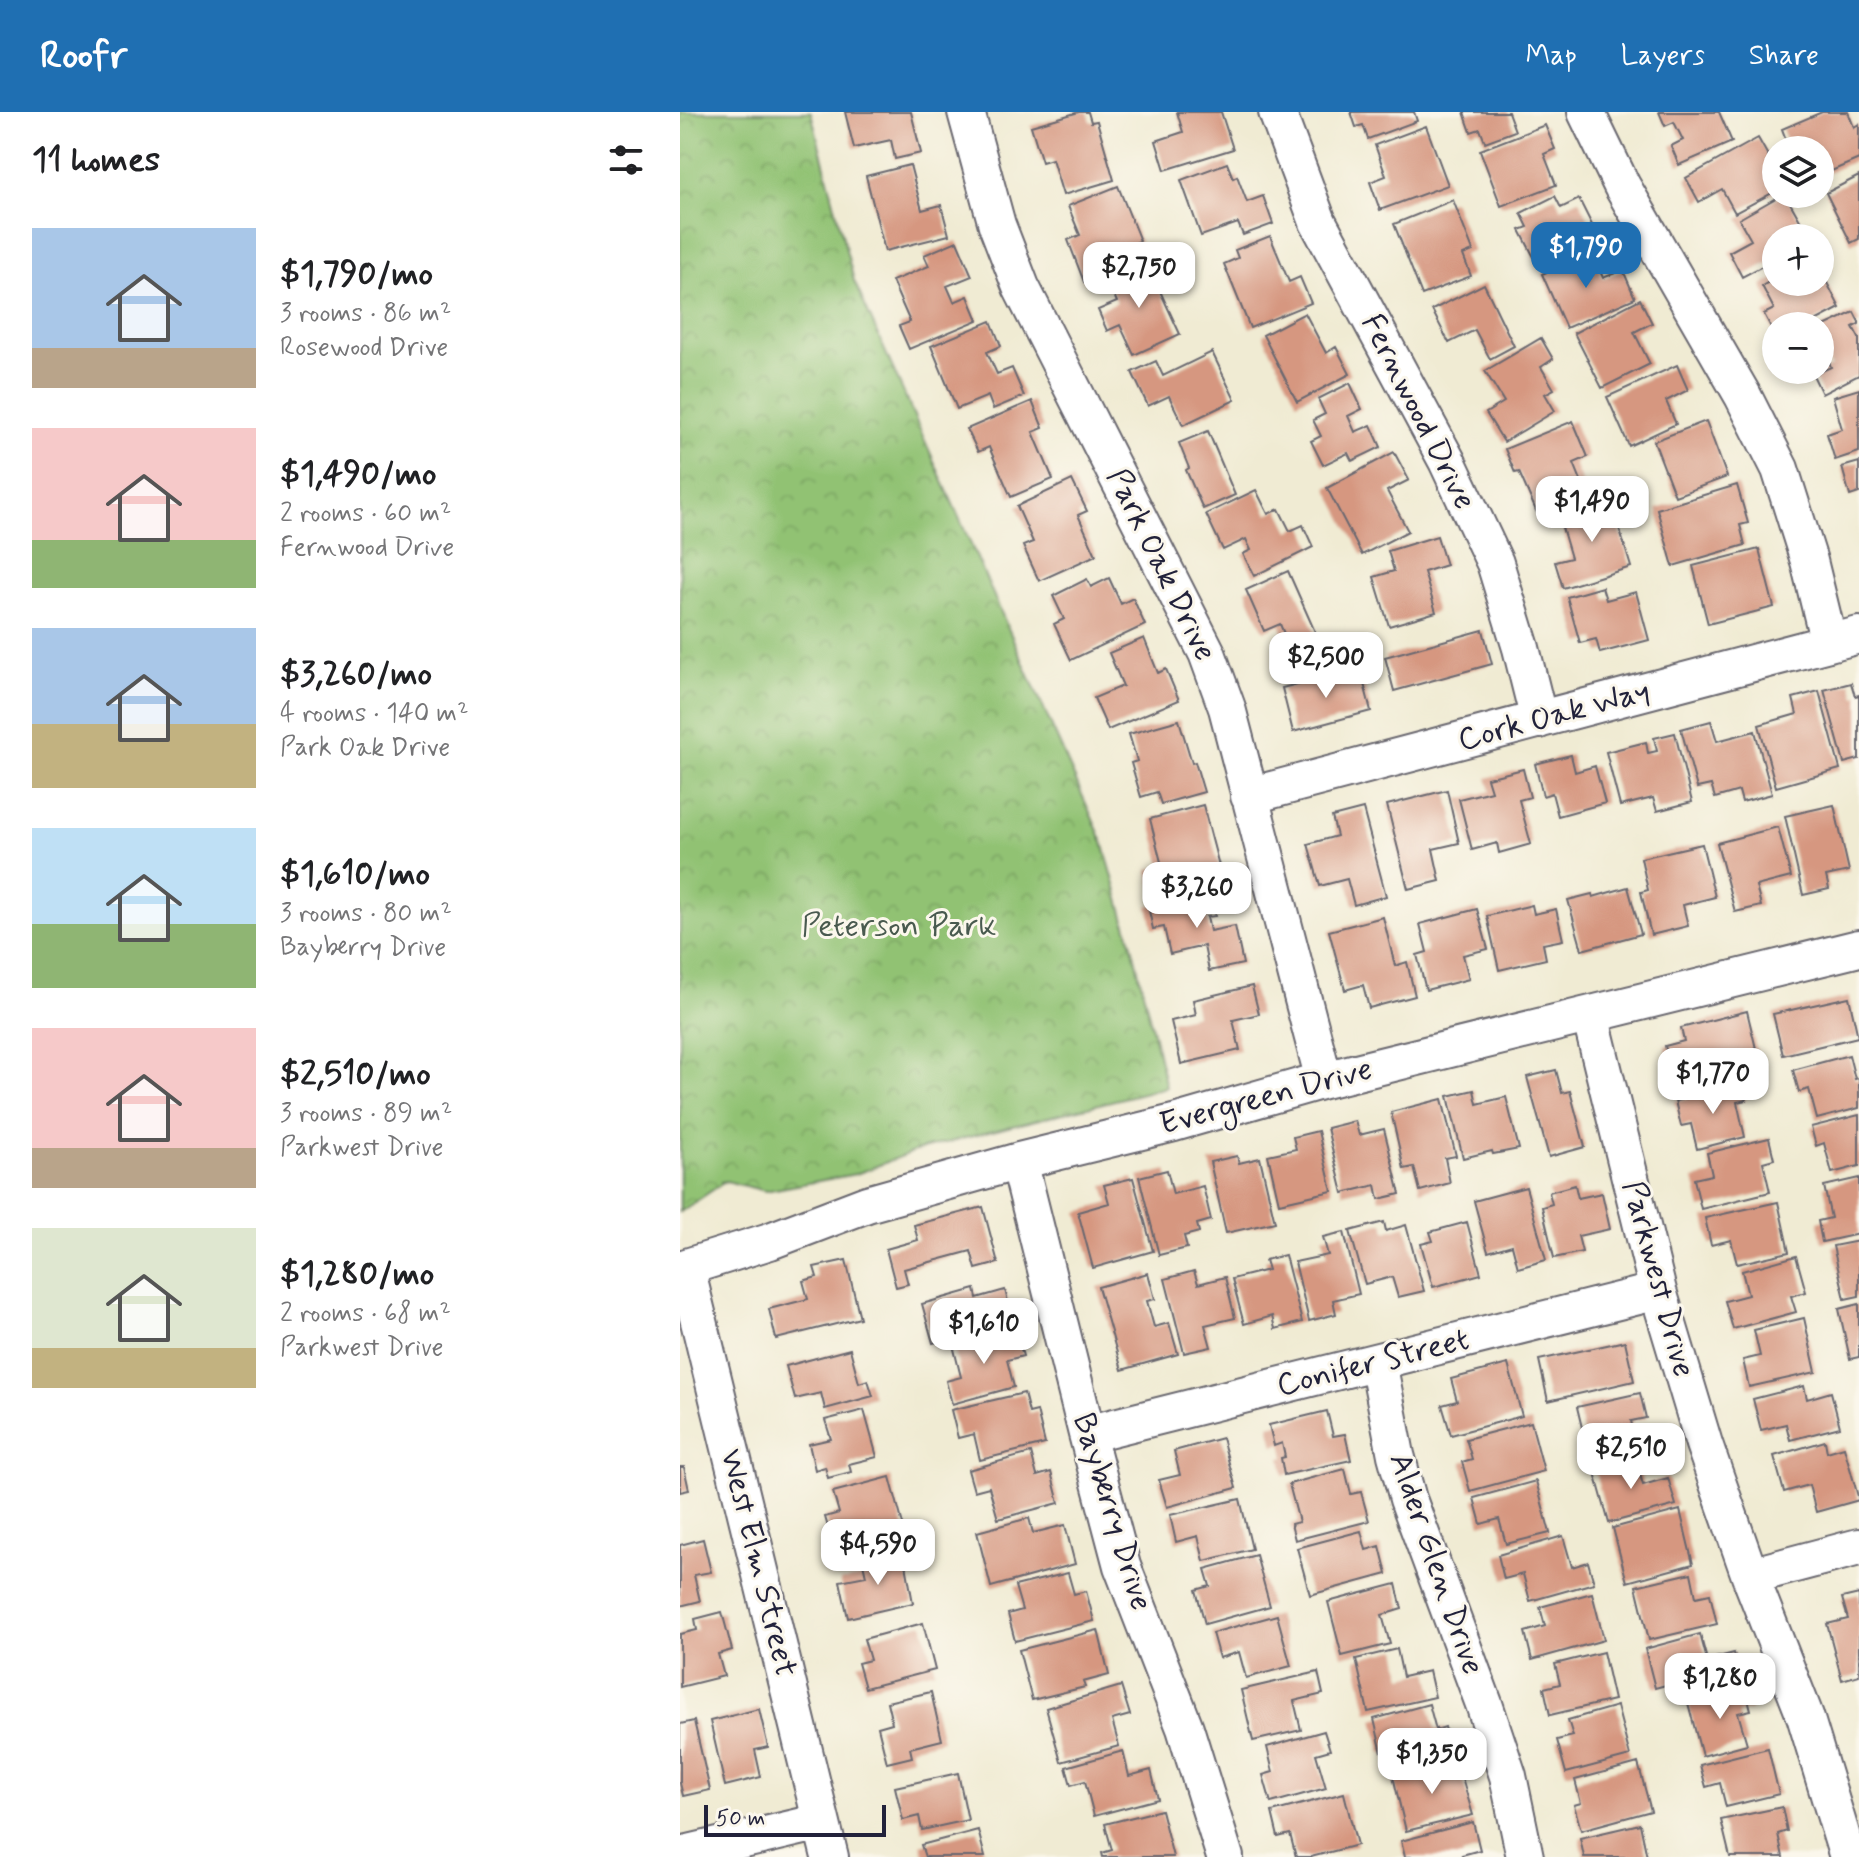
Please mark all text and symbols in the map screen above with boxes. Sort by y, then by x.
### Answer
text: Roofr [40,32,127,81]
text: Map [1526,38,1577,75]
text: Layers [1621,38,1705,75]
text: Share [1749,38,1819,75]
map controls [1762,136,1834,384]
button: layers [1762,136,1834,208]
text: 11 homes [32,138,160,183]
icon: filters [604,138,648,182]
pin: $1,790 [1521,222,1651,290]
button: + [1762,224,1834,296]
text: $1,790 [1549,231,1623,265]
pin: $2,750 [1074,242,1204,310]
text: $2,750 [1101,251,1177,285]
text: $1,790/mo [280,252,433,297]
icon: home [96,260,192,356]
text: 3 rooms · 86 m² [280,297,451,331]
street label: Fernwood Drive [1351,307,1485,517]
button: − [1762,312,1834,384]
text: Rosewood Drive [280,331,448,365]
text: $1,490/mo [280,452,437,497]
icon: home [96,460,192,556]
street label: Park Oak Drive [1096,462,1226,668]
pin: $1,490 [1527,476,1657,544]
text: $1,490 [1554,485,1630,519]
text: 2 rooms · 60 m² [280,497,451,531]
text: Fernwood Drive [280,531,454,565]
pin: $2,500 [1261,632,1391,700]
text: $2,500 [1287,641,1365,675]
text: $3,260/mo [280,652,432,697]
icon: home [96,660,192,756]
street label: Cork Oak Way [1453,670,1655,762]
text: 4 rooms · 140 m² [280,697,469,731]
text: Park Oak Drive [280,731,450,765]
text: $1,610/mo [280,852,430,897]
icon: home [96,860,192,956]
pin: $3,260 [1132,862,1262,930]
text: $3,260 [1160,871,1234,905]
text: 3 rooms · 80 m² [280,897,452,931]
park label: Peterson Park [801,905,997,947]
text: Bayberry Drive [280,931,446,965]
street label: Evergreen Drive [1155,1048,1378,1148]
pin: $1,770 [1648,1048,1778,1116]
text: $2,510/mo [280,1052,431,1097]
text: $1,770 [1676,1057,1750,1091]
icon: home [96,1060,192,1156]
text: 3 rooms · 89 m² [280,1097,452,1131]
text: Parkwest Drive [280,1131,444,1165]
street label: Parkwest Drive [1612,1176,1704,1382]
text: $1,280/mo [280,1252,434,1297]
icon: home [96,1260,192,1356]
text: 2 rooms · 68 m² [280,1297,451,1331]
pin: $1,610 [919,1298,1049,1366]
text: $1,610 [948,1307,1020,1341]
street label: Conifer Street [1272,1319,1474,1407]
text: Parkwest Drive [280,1331,444,1365]
street label: Bayberry Drive [1062,1408,1162,1616]
pin: $2,510 [1566,1423,1696,1491]
text: $2,510 [1595,1432,1667,1466]
street label: West Elm Street [709,1445,807,1681]
street label: Alder Glen Drive [1378,1448,1494,1680]
pin: $4,590 [813,1519,943,1587]
text: $4,590 [839,1528,917,1562]
pin: $1,280 [1655,1653,1785,1721]
text: $1,280 [1683,1662,1757,1696]
pin: $1,350 [1367,1728,1497,1796]
text: $1,350 [1396,1737,1468,1771]
scale bar [704,1801,886,1837]
text: 50 m [716,1805,765,1833]

